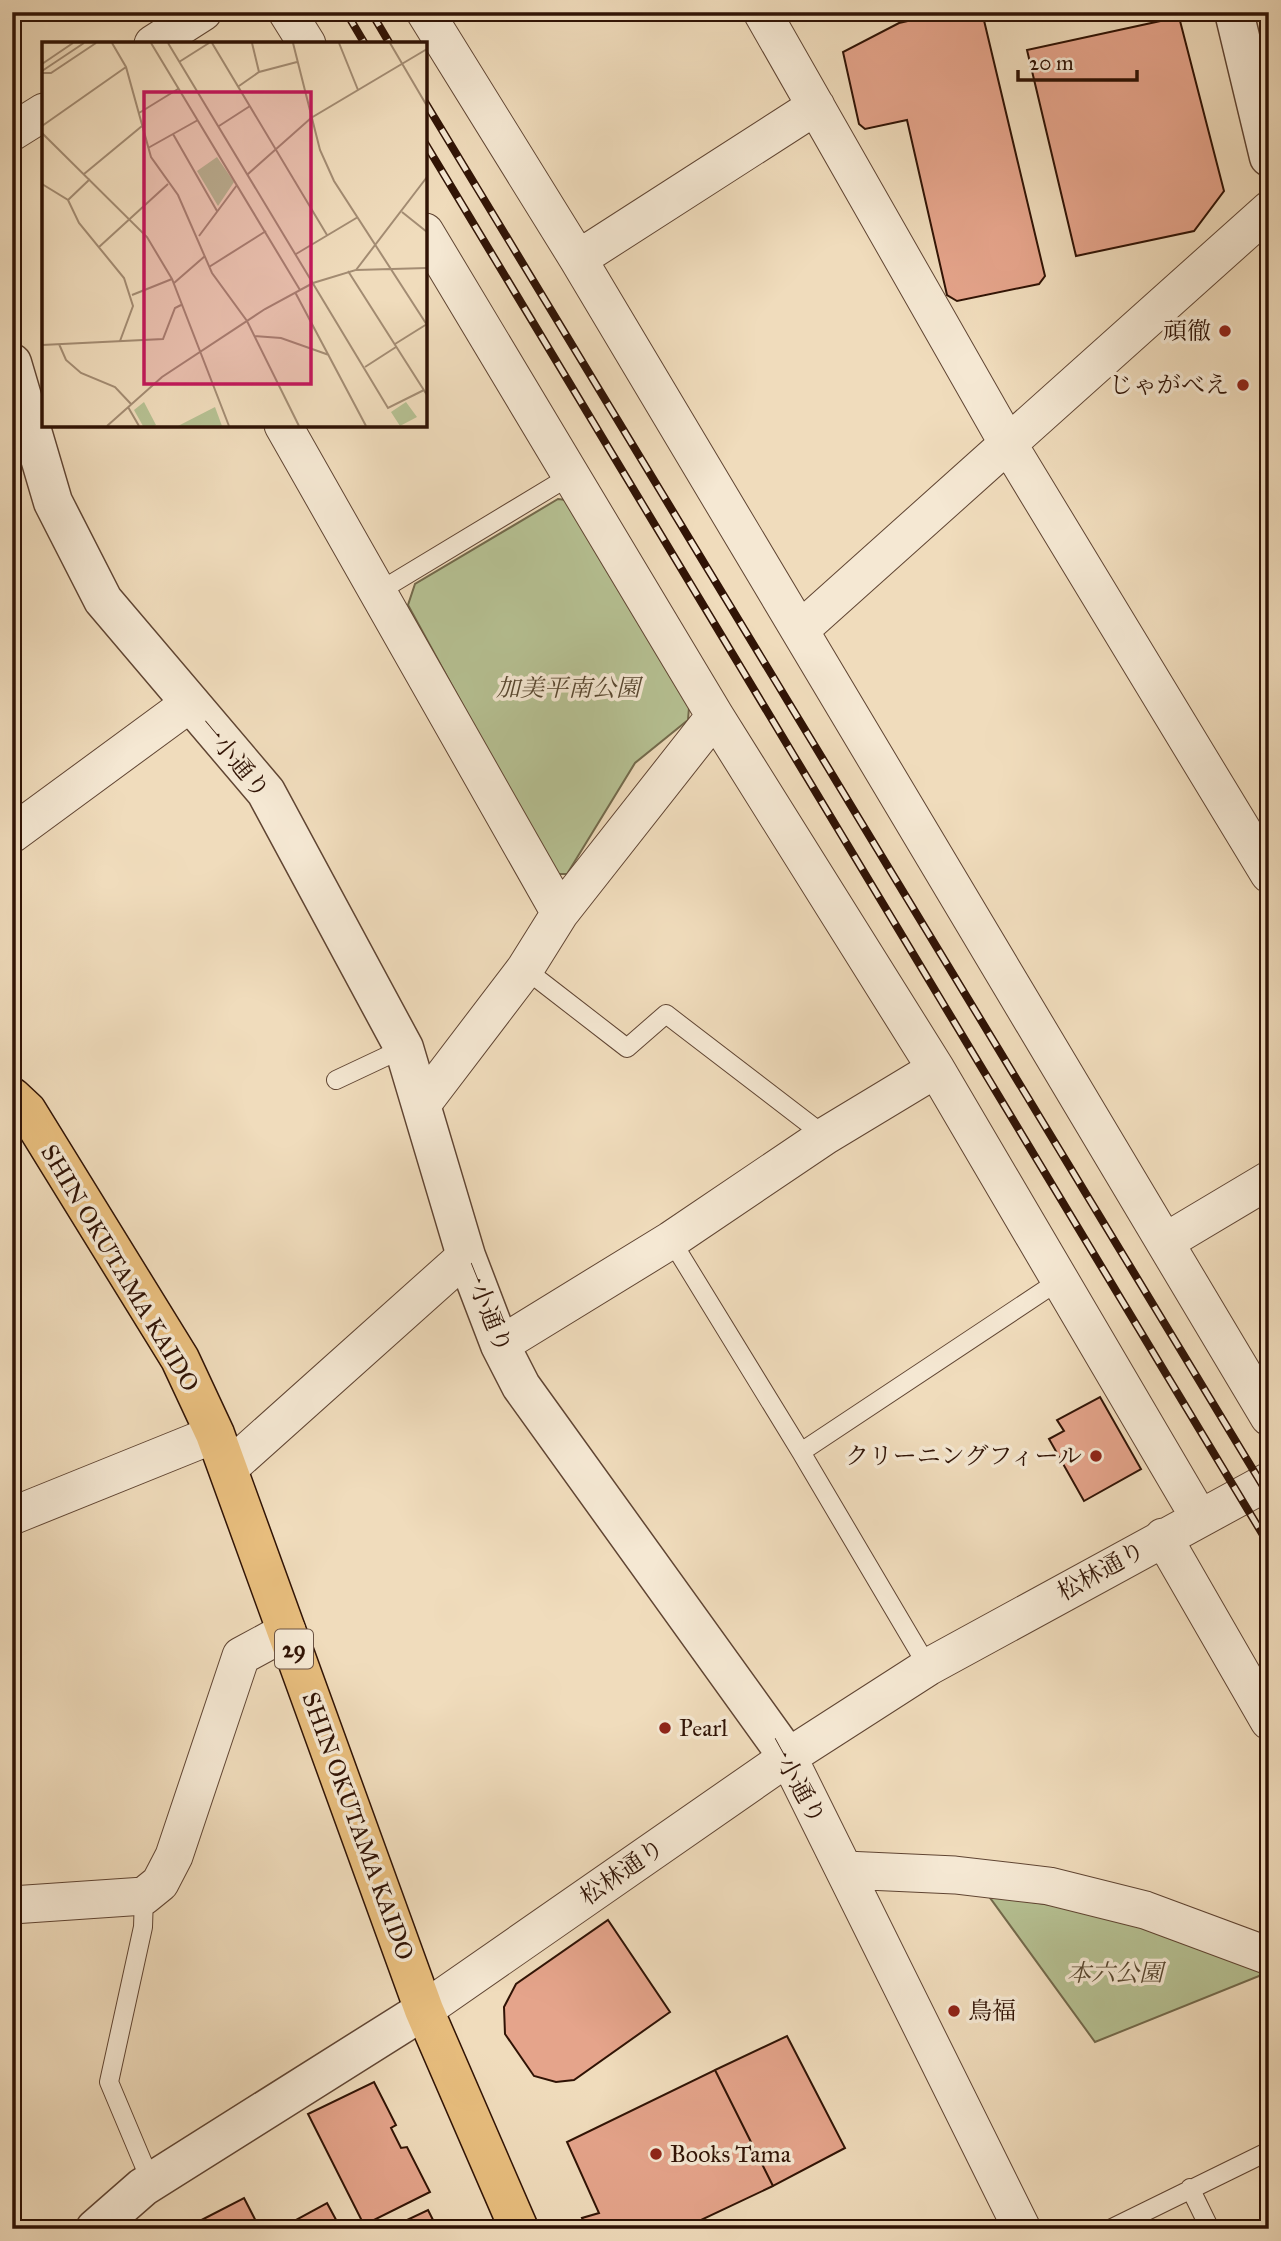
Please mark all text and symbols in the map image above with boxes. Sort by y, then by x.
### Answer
scale bar [1018,38,1138,82]
inset map [42,42,427,427]
text: 20 m [1029,50,1074,76]
place label: 頑徹 [1163,316,1211,346]
marker: 頑徹 [1217,323,1233,339]
place label: じゃがべえ [1109,370,1229,400]
marker: じゃがべえ [1235,377,1251,393]
park label: 加美平南公園 [496,673,644,703]
street label: 一小通り [192,712,276,804]
street label: SHIN OKUTAMA KAIDO [34,1139,206,1397]
street label: 一小通り [455,1257,519,1357]
place label: クリーニングフィール [845,1441,1082,1471]
marker: クリーニングフィール [1088,1448,1104,1464]
street label: 松林通り [1052,1535,1150,1607]
road number: 29 [275,1630,313,1668]
street label: SHIN OKUTAMA KAIDO [296,1688,420,1964]
place label: Pearl [679,1713,728,1743]
marker: Pearl [657,1720,673,1736]
street label: 一小通り [760,1731,832,1829]
street label: 松林通り [574,1832,670,1912]
park label: 本六公園 [1067,1958,1167,1988]
place label: 鳥福 [968,1996,1016,2026]
marker: 鳥福 [946,2003,962,2019]
place label: Books Tama [670,2139,792,2169]
marker: Books Tama [648,2146,664,2162]

